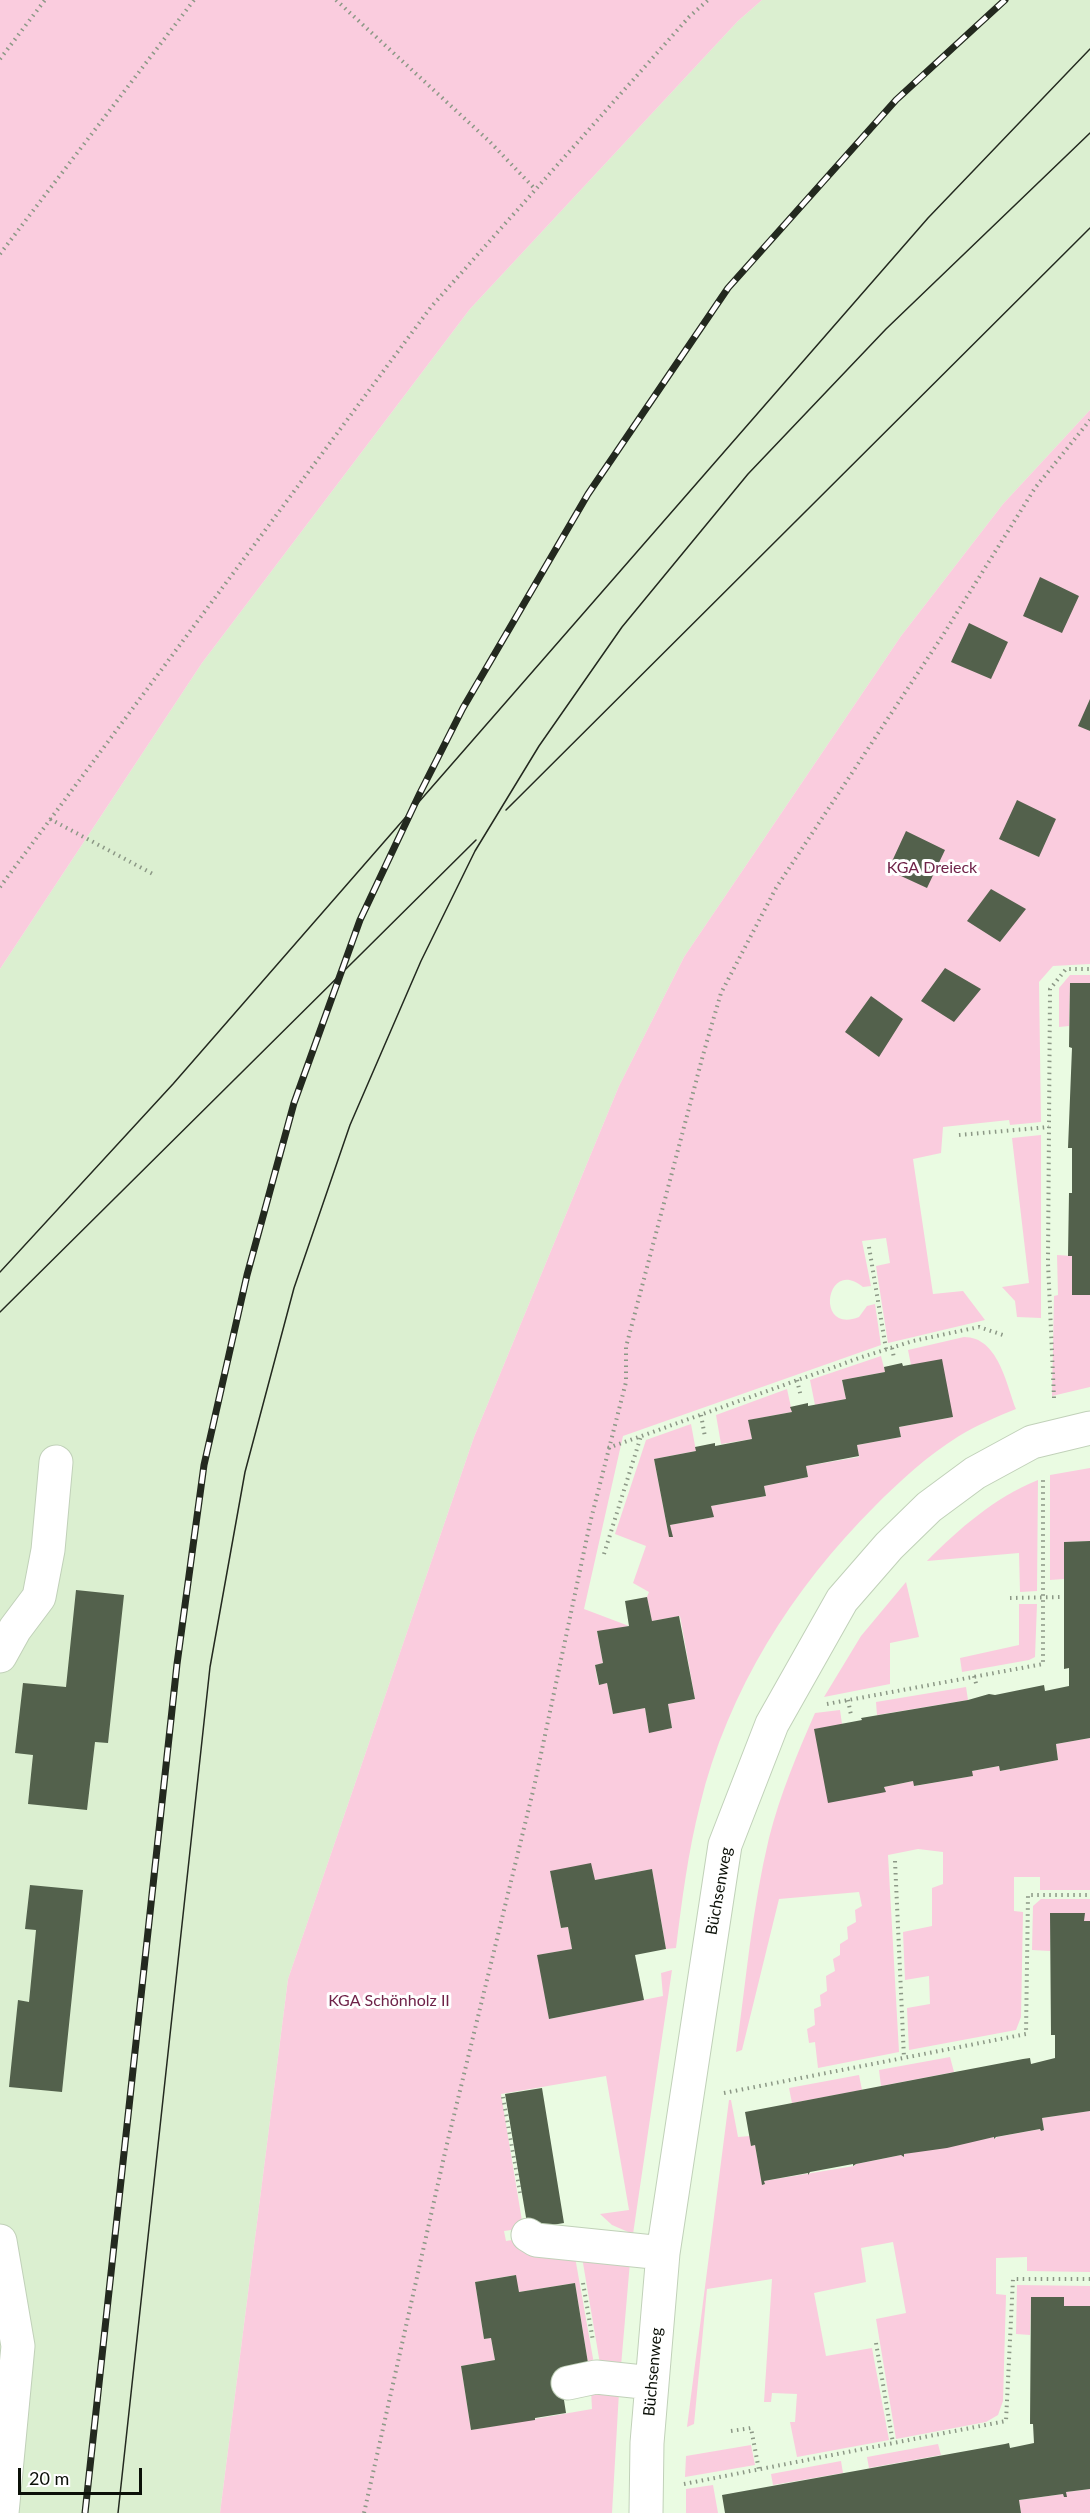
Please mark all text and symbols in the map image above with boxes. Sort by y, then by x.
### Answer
park label: KGA Dreieck [887,858,977,878]
street label: Büchsenweg [702,1845,736,1937]
park label: KGA Schönholz II [328,1991,450,2011]
street label: Büchsenweg [640,2327,666,2417]
scale bar [21,2456,146,2494]
text: 20 m [29,2467,69,2489]

